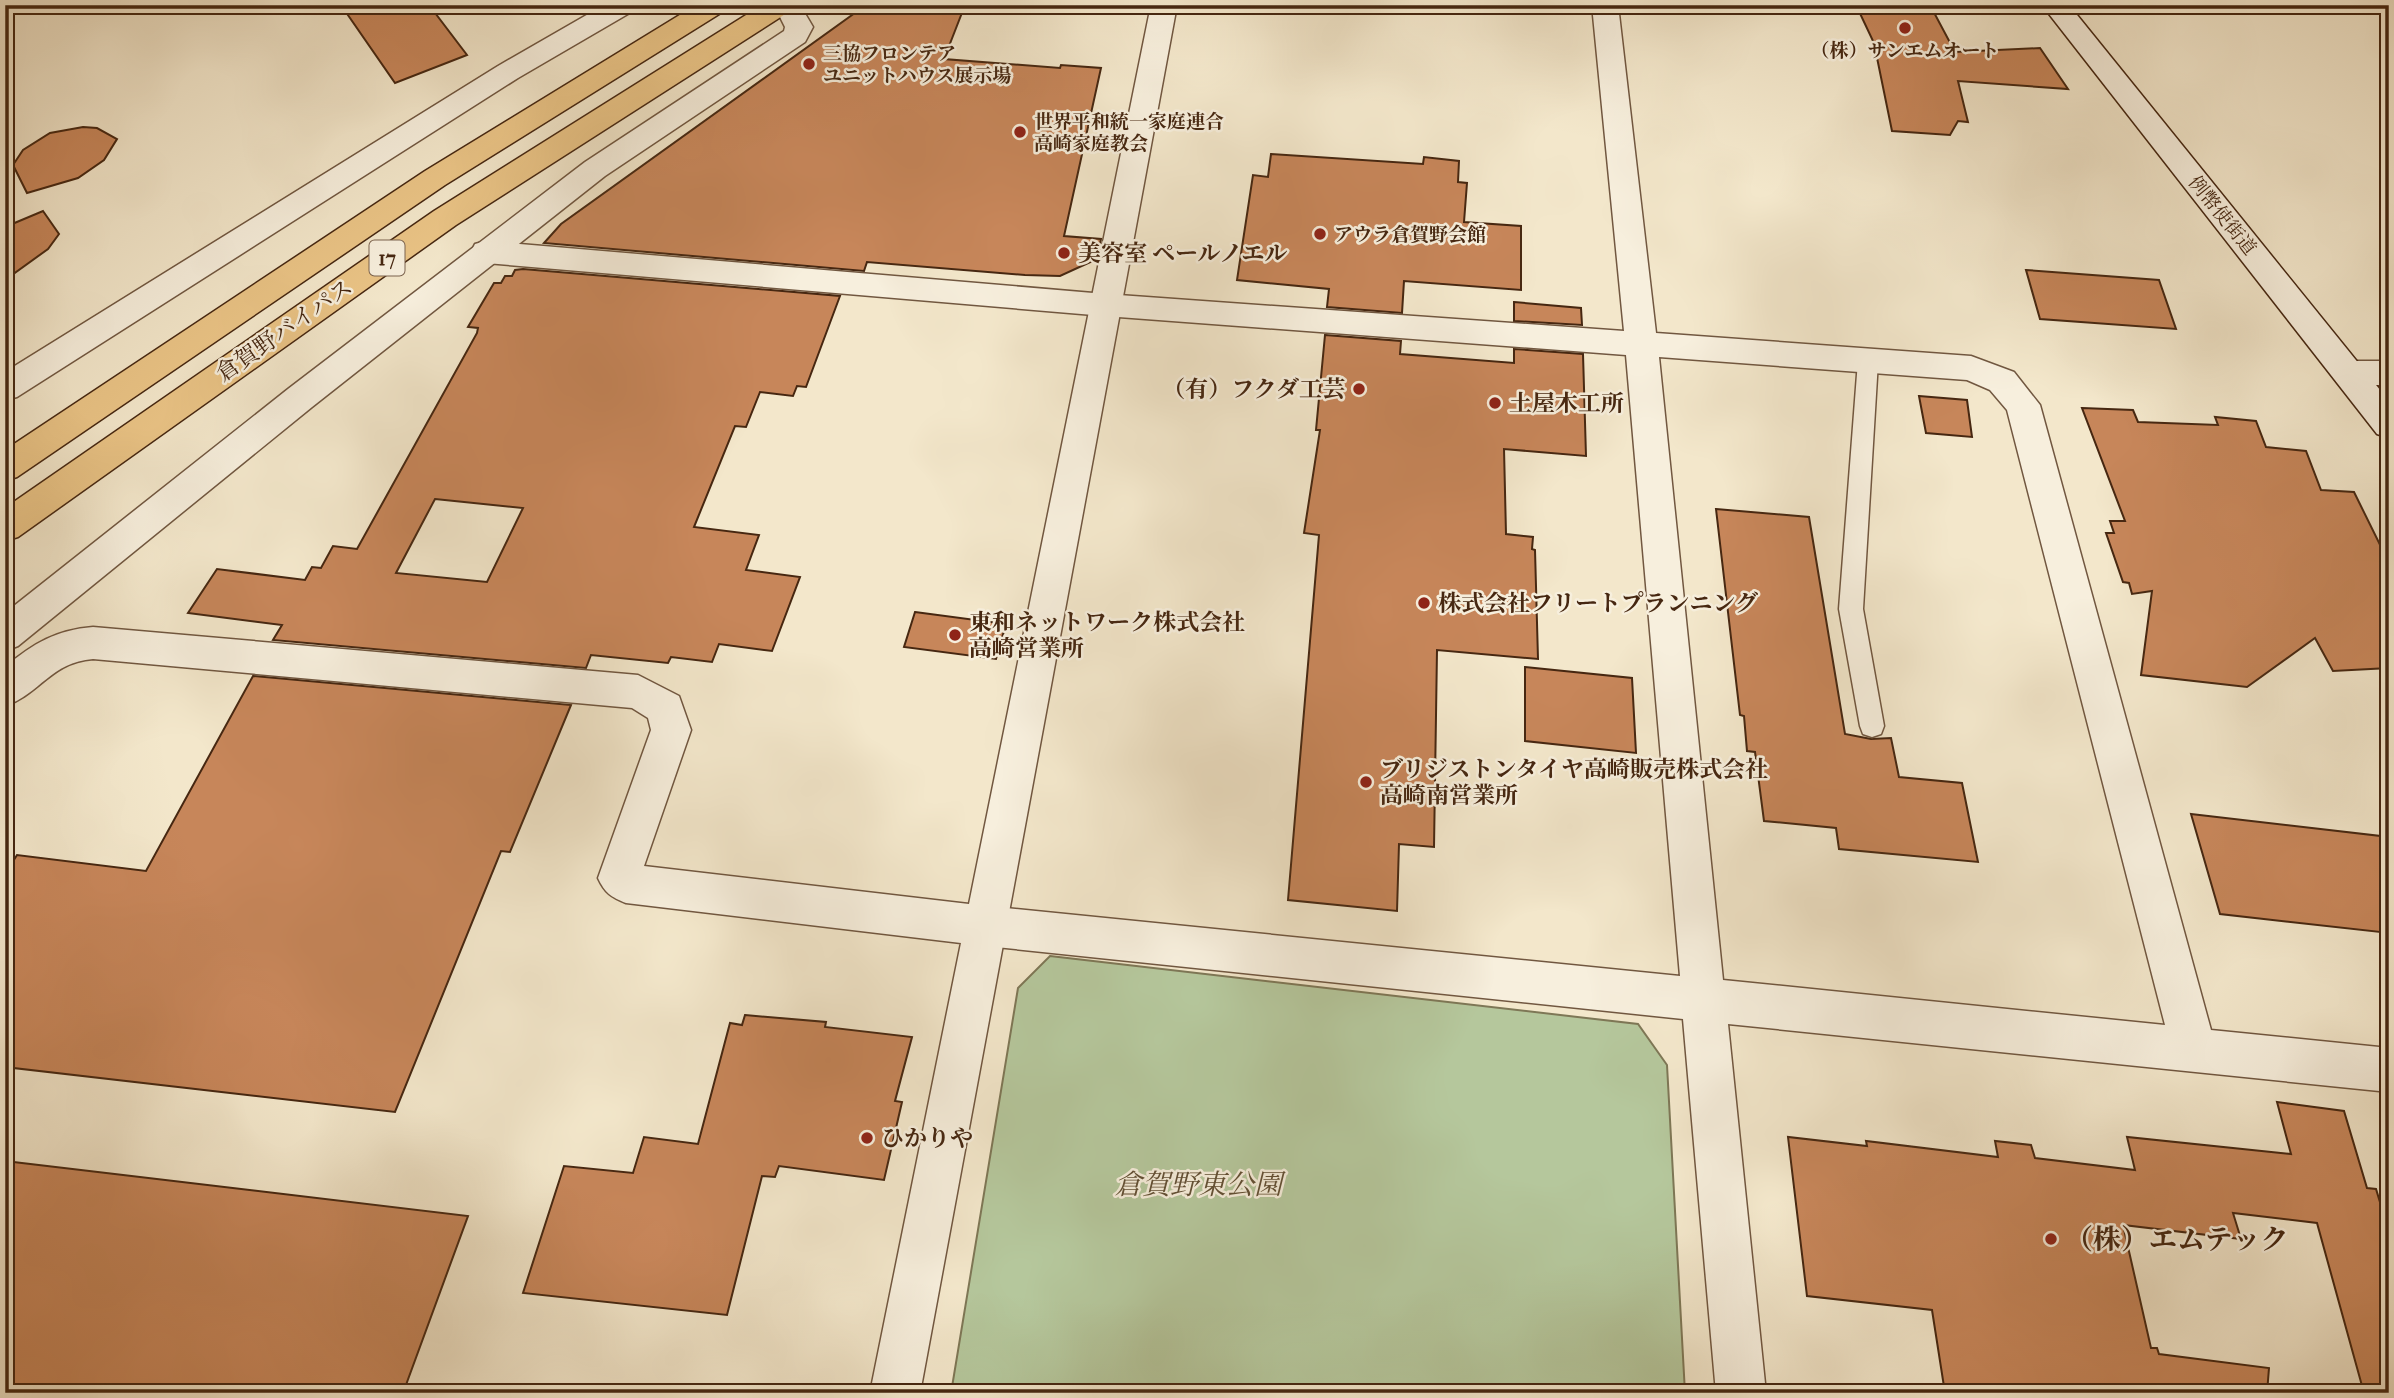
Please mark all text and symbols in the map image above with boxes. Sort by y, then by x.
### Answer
marker: （株）サンエムオート [1897,20,1913,36]
place label: （株）サンエムオート [1810,40,2000,62]
place label: 三協フロンテア ユニットハウス展示場 [823,43,1011,87]
marker: 三協フロンテア ユニットハウス展示場 [801,56,817,72]
place label: 世界平和統一家庭連合 高崎家庭教会 [1034,111,1224,155]
marker: 世界平和統一家庭連合 高崎家庭教会 [1012,124,1028,140]
street label: 例幣使街道 [2184,172,2261,259]
place label: アウラ倉賀野会館 [1334,224,1486,246]
marker: アウラ倉賀野会館 [1312,226,1328,242]
road number: 17 [370,240,404,276]
place label: 美容室 ペールノエル [1078,240,1287,267]
marker: 美容室 ペールノエル [1056,245,1072,261]
street label: 倉賀野バイパス [211,273,358,388]
place label: （有）フクダ工芸 [1162,376,1345,403]
marker: （有）フクダ工芸 [1351,381,1367,397]
place label: 土屋木工所 [1509,390,1624,417]
marker: 土屋木工所 [1487,395,1503,411]
place label: 株式会社フリートプランニング [1438,590,1758,617]
marker: 株式会社フリートプランニング [1416,595,1432,611]
place label: 東和ネットワーク株式会社 高崎営業所 [969,609,1245,662]
marker: 東和ネットワーク株式会社 高崎営業所 [947,627,963,643]
place label: ブリジストンタイヤ高崎販売株式会社 高崎南営業所 [1380,756,1768,809]
marker: ブリジストンタイヤ高崎販売株式会社 高崎南営業所 [1358,774,1374,790]
place label: ひかりや [881,1125,973,1152]
marker: ひかりや [859,1130,875,1146]
park label: 倉賀野東公園 [1114,1168,1286,1201]
place label: （株）エムテック [2065,1223,2288,1256]
marker: （株）エムテック [2043,1231,2059,1247]

